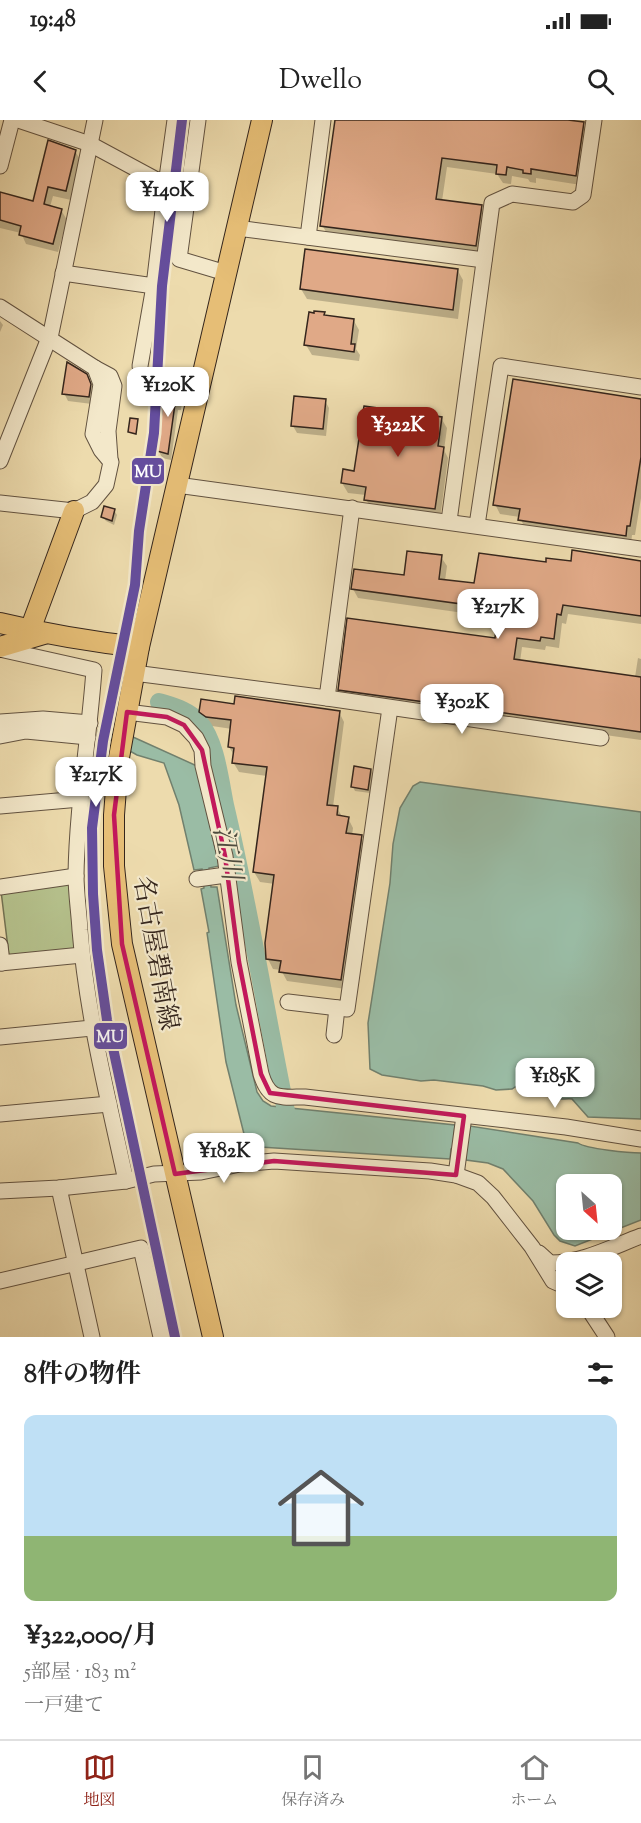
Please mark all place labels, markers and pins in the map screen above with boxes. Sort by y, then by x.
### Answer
pin: ¥140K [125,172,209,223]
pin: ¥120K [126,367,210,418]
pin: ¥322K [356,407,440,458]
pin: ¥217K [456,589,540,640]
pin: ¥302K [420,684,504,735]
pin: ¥217K [54,757,138,808]
pin: ¥185K [513,1058,597,1109]
pin: ¥182K [182,1133,266,1184]

